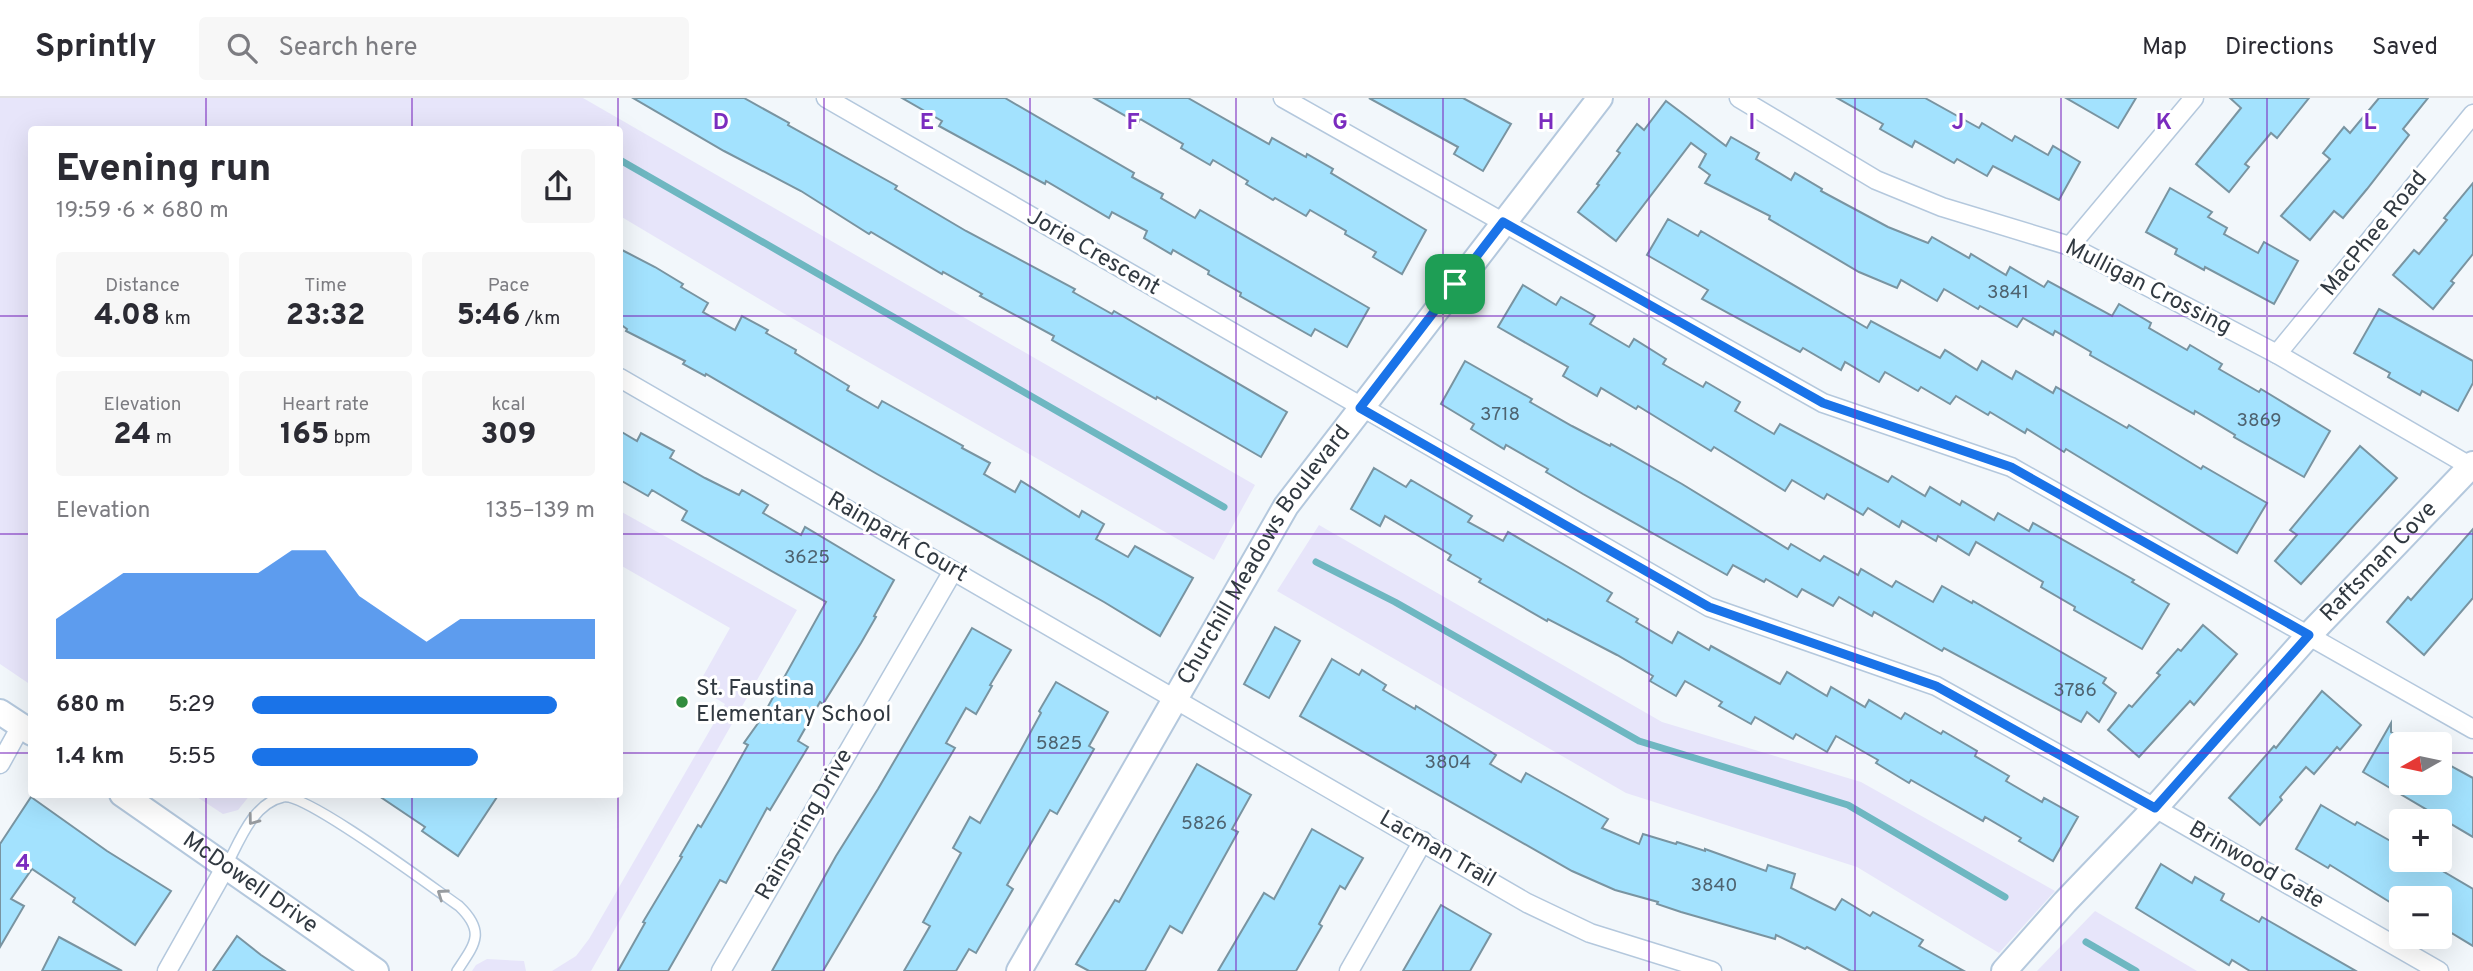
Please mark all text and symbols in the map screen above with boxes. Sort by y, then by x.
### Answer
search box [199,17,689,80]
text: Sprintly [35,27,157,69]
icon: search [223,29,261,67]
text: Search here [279,32,418,65]
text: Map [2142,33,2187,63]
text: Directions [2225,33,2334,63]
text: Saved [2372,33,2438,63]
text: D [713,109,729,138]
text: E [920,109,934,138]
text: F [1126,109,1140,138]
text: G [1332,109,1348,138]
text: H [1538,109,1554,138]
text: I [1749,109,1755,138]
text: J [1952,109,1964,138]
text: K [2156,109,2172,138]
text: L [2363,109,2377,138]
text: Evening run [56,146,271,195]
button: share [521,149,595,223]
street label: MacPhee Road [2315,165,2435,303]
text: 19:59 · 6 × 680 m [56,197,229,226]
street label: Jorie Crescent [1021,203,1165,303]
street label: Mulligan Crossing [2060,234,2236,342]
pin [1425,254,1485,314]
icon: arrive [1436,265,1474,303]
text: Distance [105,274,180,298]
text: Time [304,274,347,298]
text: Pace [488,274,529,298]
house number: 3841 [1987,281,2029,305]
text: 4.08 [94,298,160,335]
text: 23:32 [286,298,365,335]
text: 5:46 [457,298,520,335]
text: km [160,307,191,331]
text: /km [520,307,560,331]
text: Elevation [103,393,182,417]
text: Heart rate [282,393,369,417]
text: kcal [492,393,525,417]
house number: 3718 [1480,403,1520,427]
house number: 3869 [2236,409,2282,433]
text: 24 [113,417,151,454]
text: 165 [280,417,329,454]
text: 309 [481,417,536,454]
street label: Churchill Meadows Boulevard [1172,419,1357,691]
text: m [151,426,172,450]
text: bpm [329,426,371,450]
street label: Rainpark Court [822,486,972,590]
street label: Raftsman Cove [2314,495,2444,629]
text: Elevation [56,497,151,526]
text: 135–139 m [486,497,595,526]
house number: 3625 [784,546,830,570]
place label: St. Faustina Elementary School [696,675,891,730]
house number: 3786 [2053,679,2097,703]
text: 680 m [56,691,125,720]
text: 5:29 [168,691,215,720]
marker: St. Faustina Elementary School [674,694,690,710]
house number: 5825 [1036,732,1082,756]
north arrow [2389,732,2452,794]
map controls [2389,732,2452,949]
text: 1.4 km [56,743,124,772]
text: 5:55 [168,743,216,772]
street label: Rainspring Drive [750,744,860,906]
house number: 3804 [1425,751,1471,775]
street label: Lacman Trail [1373,805,1501,895]
button: + [2389,809,2452,872]
house number: 5826 [1181,812,1227,836]
one-way arrow [249,813,262,825]
street label: Brinwood Gate [2183,815,2329,917]
street label: McDowell Drive [177,826,323,940]
text: 4 [16,850,30,879]
house number: 3840 [1690,874,1738,898]
button: − [2389,886,2452,949]
one-way arrow [437,890,450,902]

